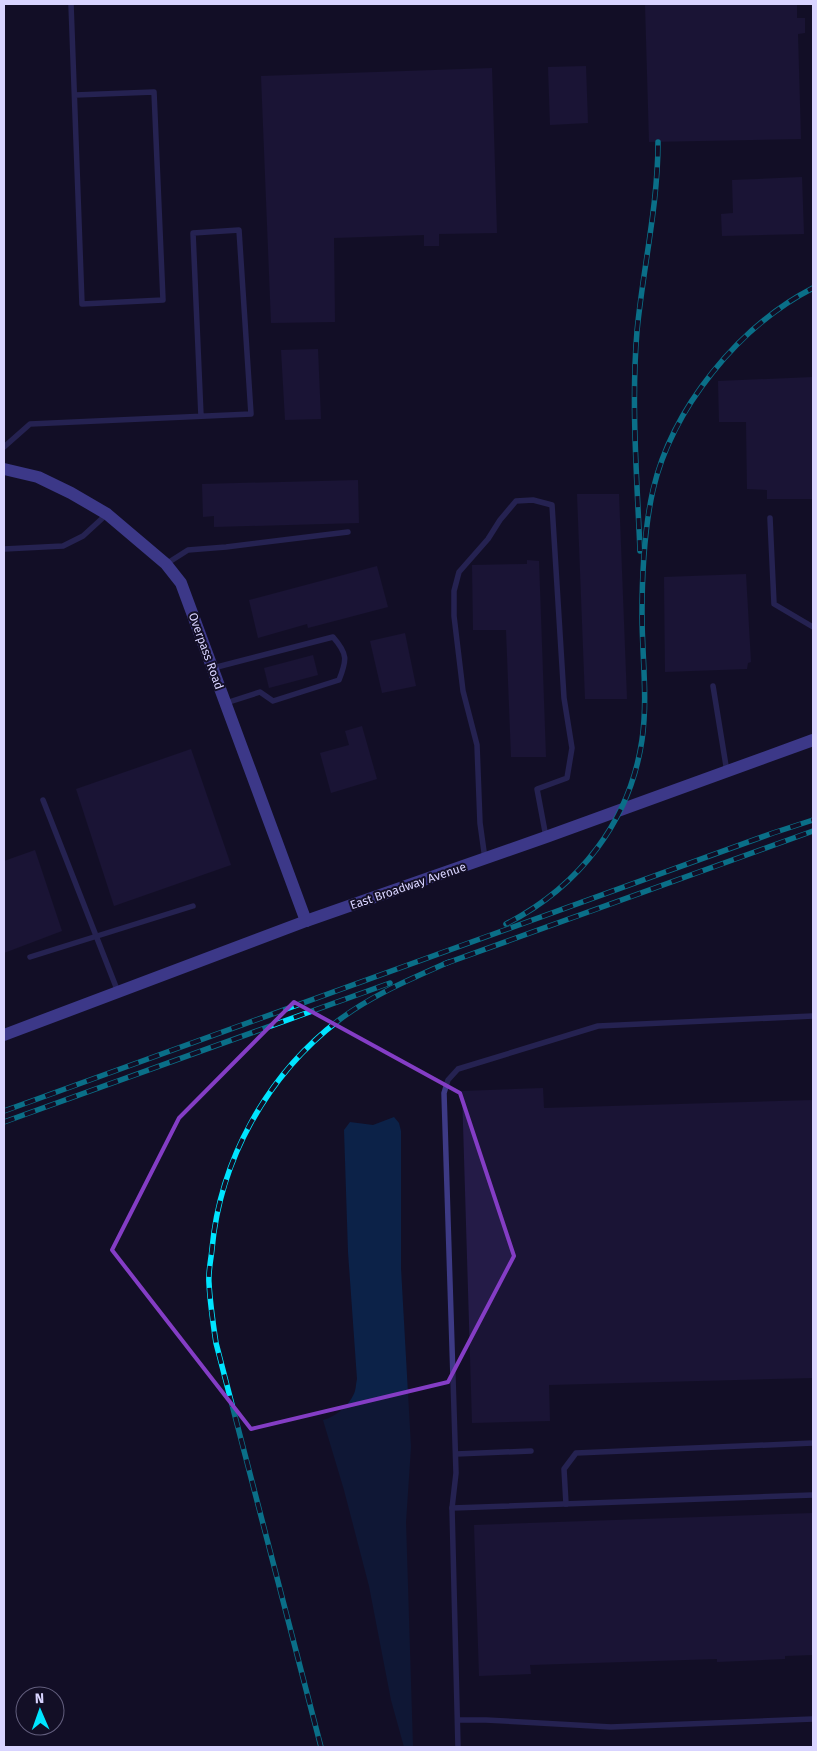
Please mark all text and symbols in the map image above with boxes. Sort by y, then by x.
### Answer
street label: Overpass Road [186,611,226,691]
street label: East Broadway Avenue [348,860,468,912]
north arrow [15,1686,65,1736]
text: N [35,1690,45,1707]

